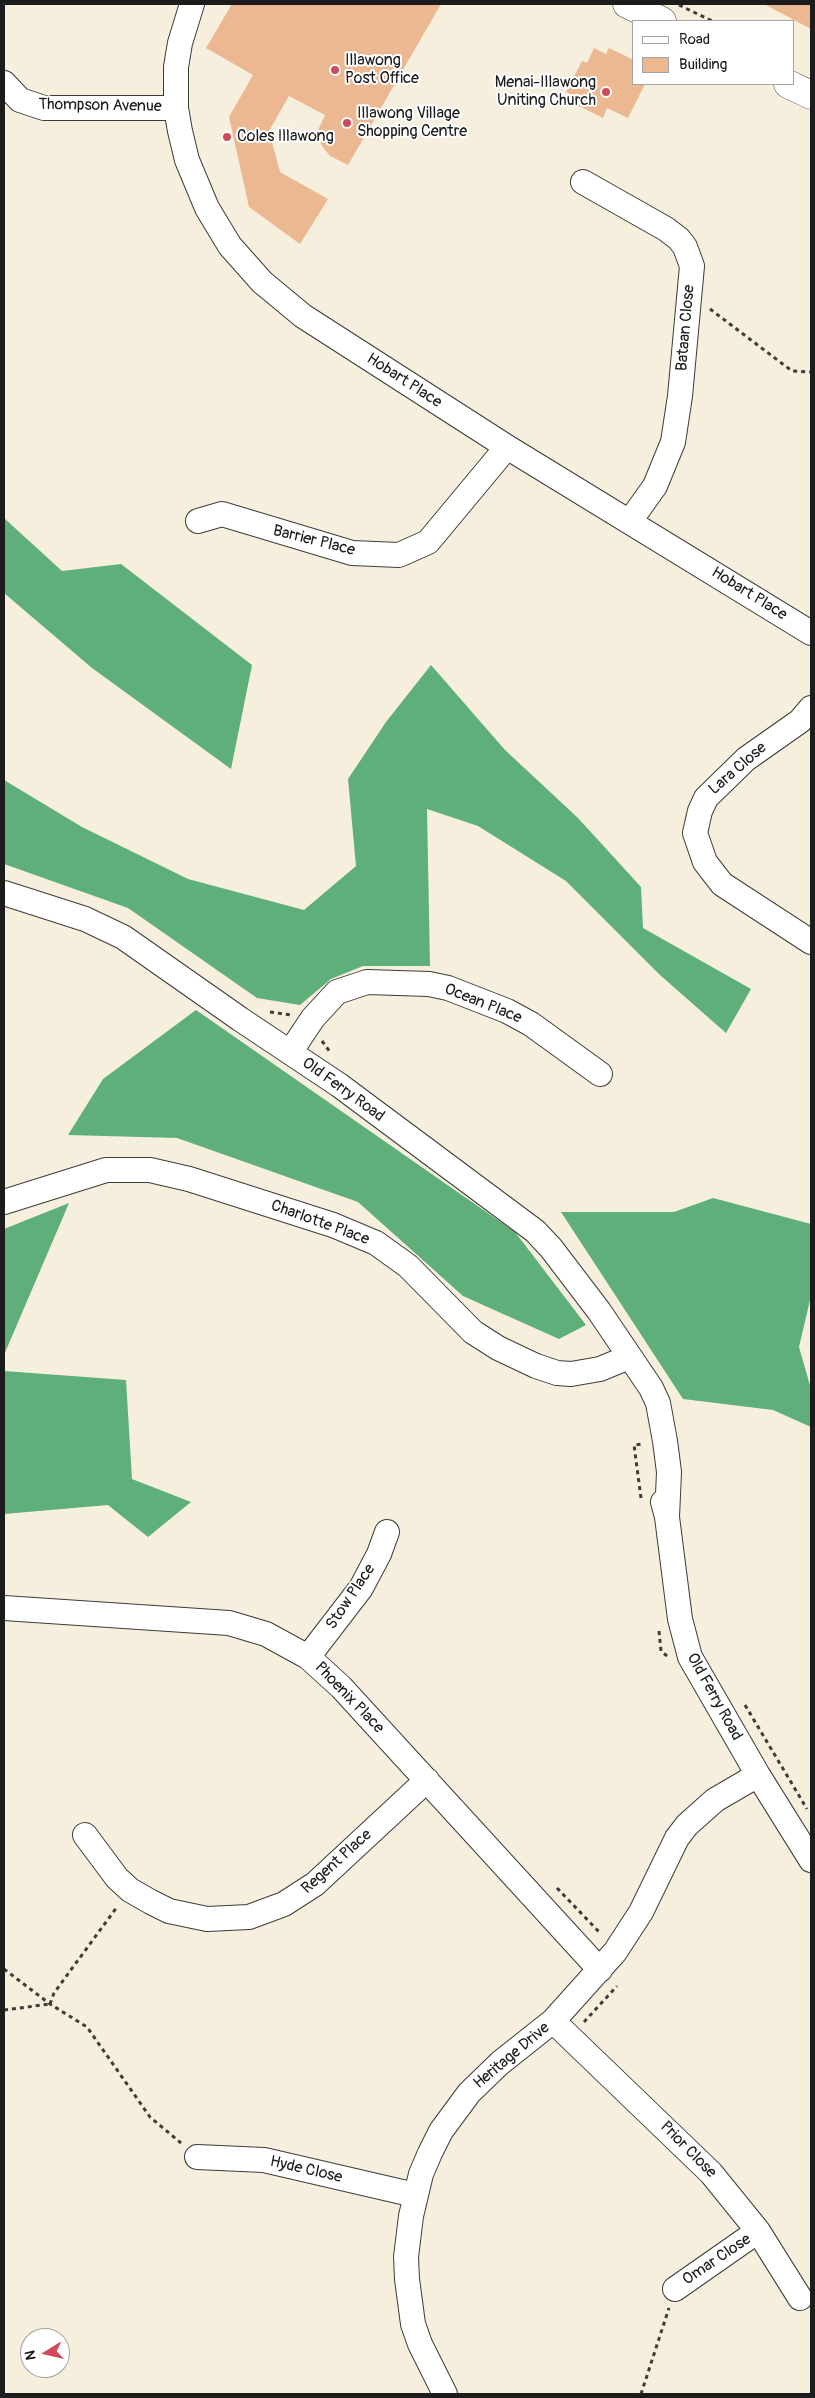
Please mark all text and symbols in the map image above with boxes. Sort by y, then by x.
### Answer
legend [632,20,795,85]
text: Road [679,30,710,49]
place label: Illawong Post Office [345,51,419,89]
text: Building [679,55,727,74]
marker: Illawong Post Office [329,64,341,76]
place label: Menai-Illawong Uniting Church [495,73,596,111]
marker: Menai-Illawong Uniting Church [600,86,612,98]
street label: Thompson Avenue [38,95,162,117]
place label: Illawong Village Shopping Centre [357,104,467,142]
marker: Illawong Village Shopping Centre [341,117,353,129]
place label: Coles Illawong [237,127,334,147]
marker: Coles Illawong [221,131,233,143]
street label: Bataan Close [673,284,699,372]
street label: Hobart Place [363,350,445,412]
street label: Barrier Place [271,522,357,560]
street label: Hobart Place [708,563,790,625]
street label: Lara Close [705,739,771,799]
street label: Ocean Place [442,980,524,1028]
street label: Old Ferry Road [298,1054,388,1126]
street label: Charlotte Place [268,1196,372,1250]
street label: Stow Place [322,1561,380,1633]
street label: Old Ferry Road [682,1650,746,1744]
street label: Phoenix Place [310,1658,388,1738]
street label: Regent Place [298,1826,376,1898]
street label: Heritage Drive [470,2019,554,2093]
street label: Prior Close [656,2118,720,2182]
street label: Hyde Close [268,2152,344,2188]
street label: Omar Close [679,2230,755,2290]
north arrow [20,2328,70,2378]
text: N [22,2349,40,2361]

